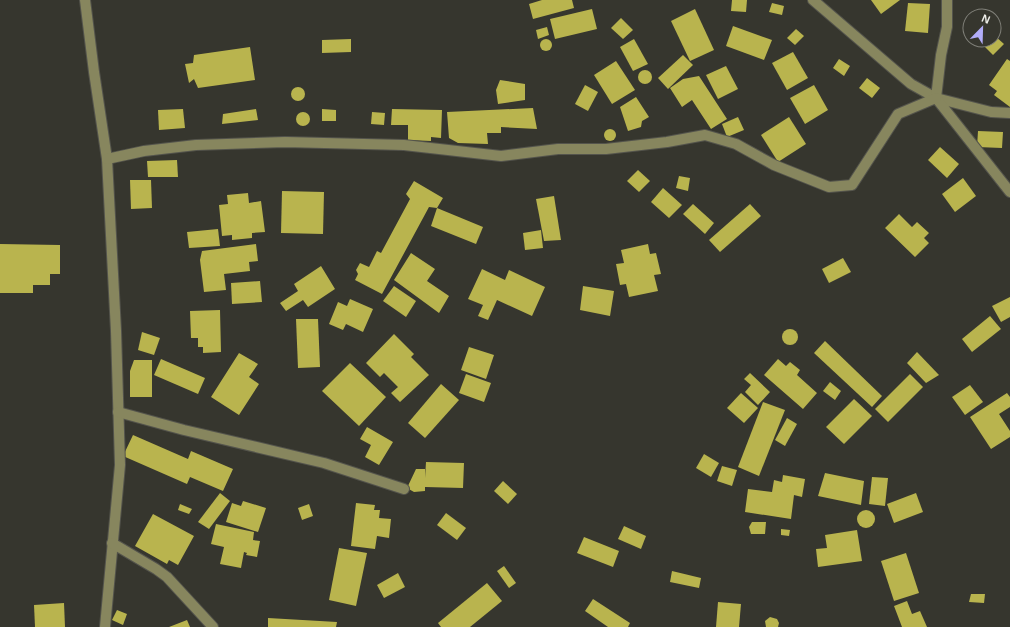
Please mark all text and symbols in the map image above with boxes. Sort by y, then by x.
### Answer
north arrow [962,8,1002,48]
text: N [980,12,992,26]

